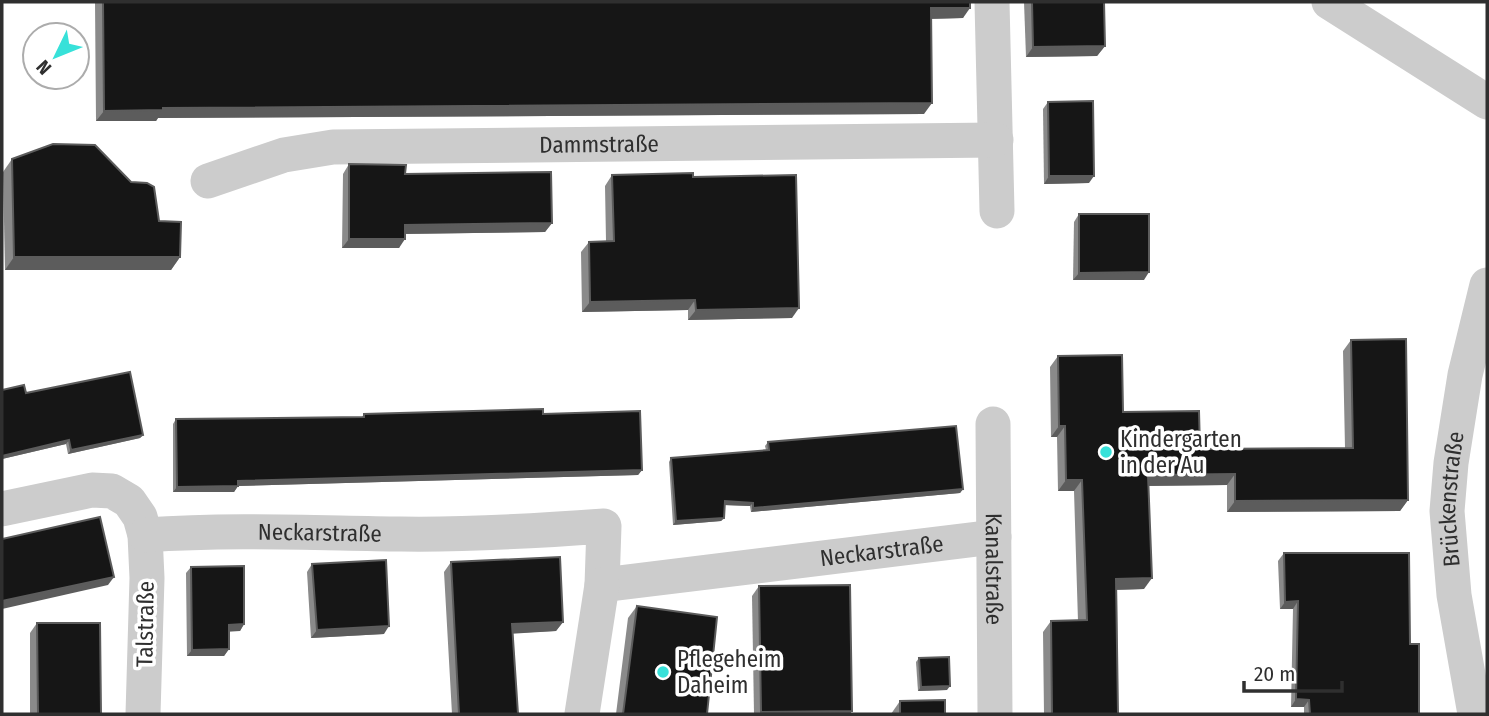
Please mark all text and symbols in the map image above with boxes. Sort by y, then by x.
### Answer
north arrow [21,21,91,91]
text: N [32,55,56,79]
street label: Dammstraße [539,130,659,159]
place label: Kindergarten in der Au [1120,425,1242,479]
street label: Brückenstraße [1433,429,1470,568]
marker: Kindergarten in der Au [1098,444,1114,460]
street label: Kanalstraße [980,513,1008,625]
street label: Neckarstraße [258,518,382,548]
street label: Neckarstraße [818,529,945,572]
street label: Talstraße [130,581,160,667]
place label: Pflegeheim Daheim [677,645,782,699]
scale bar [1244,650,1342,694]
text: 20 m [1254,661,1295,687]
marker: Pflegeheim Daheim [655,664,671,680]

